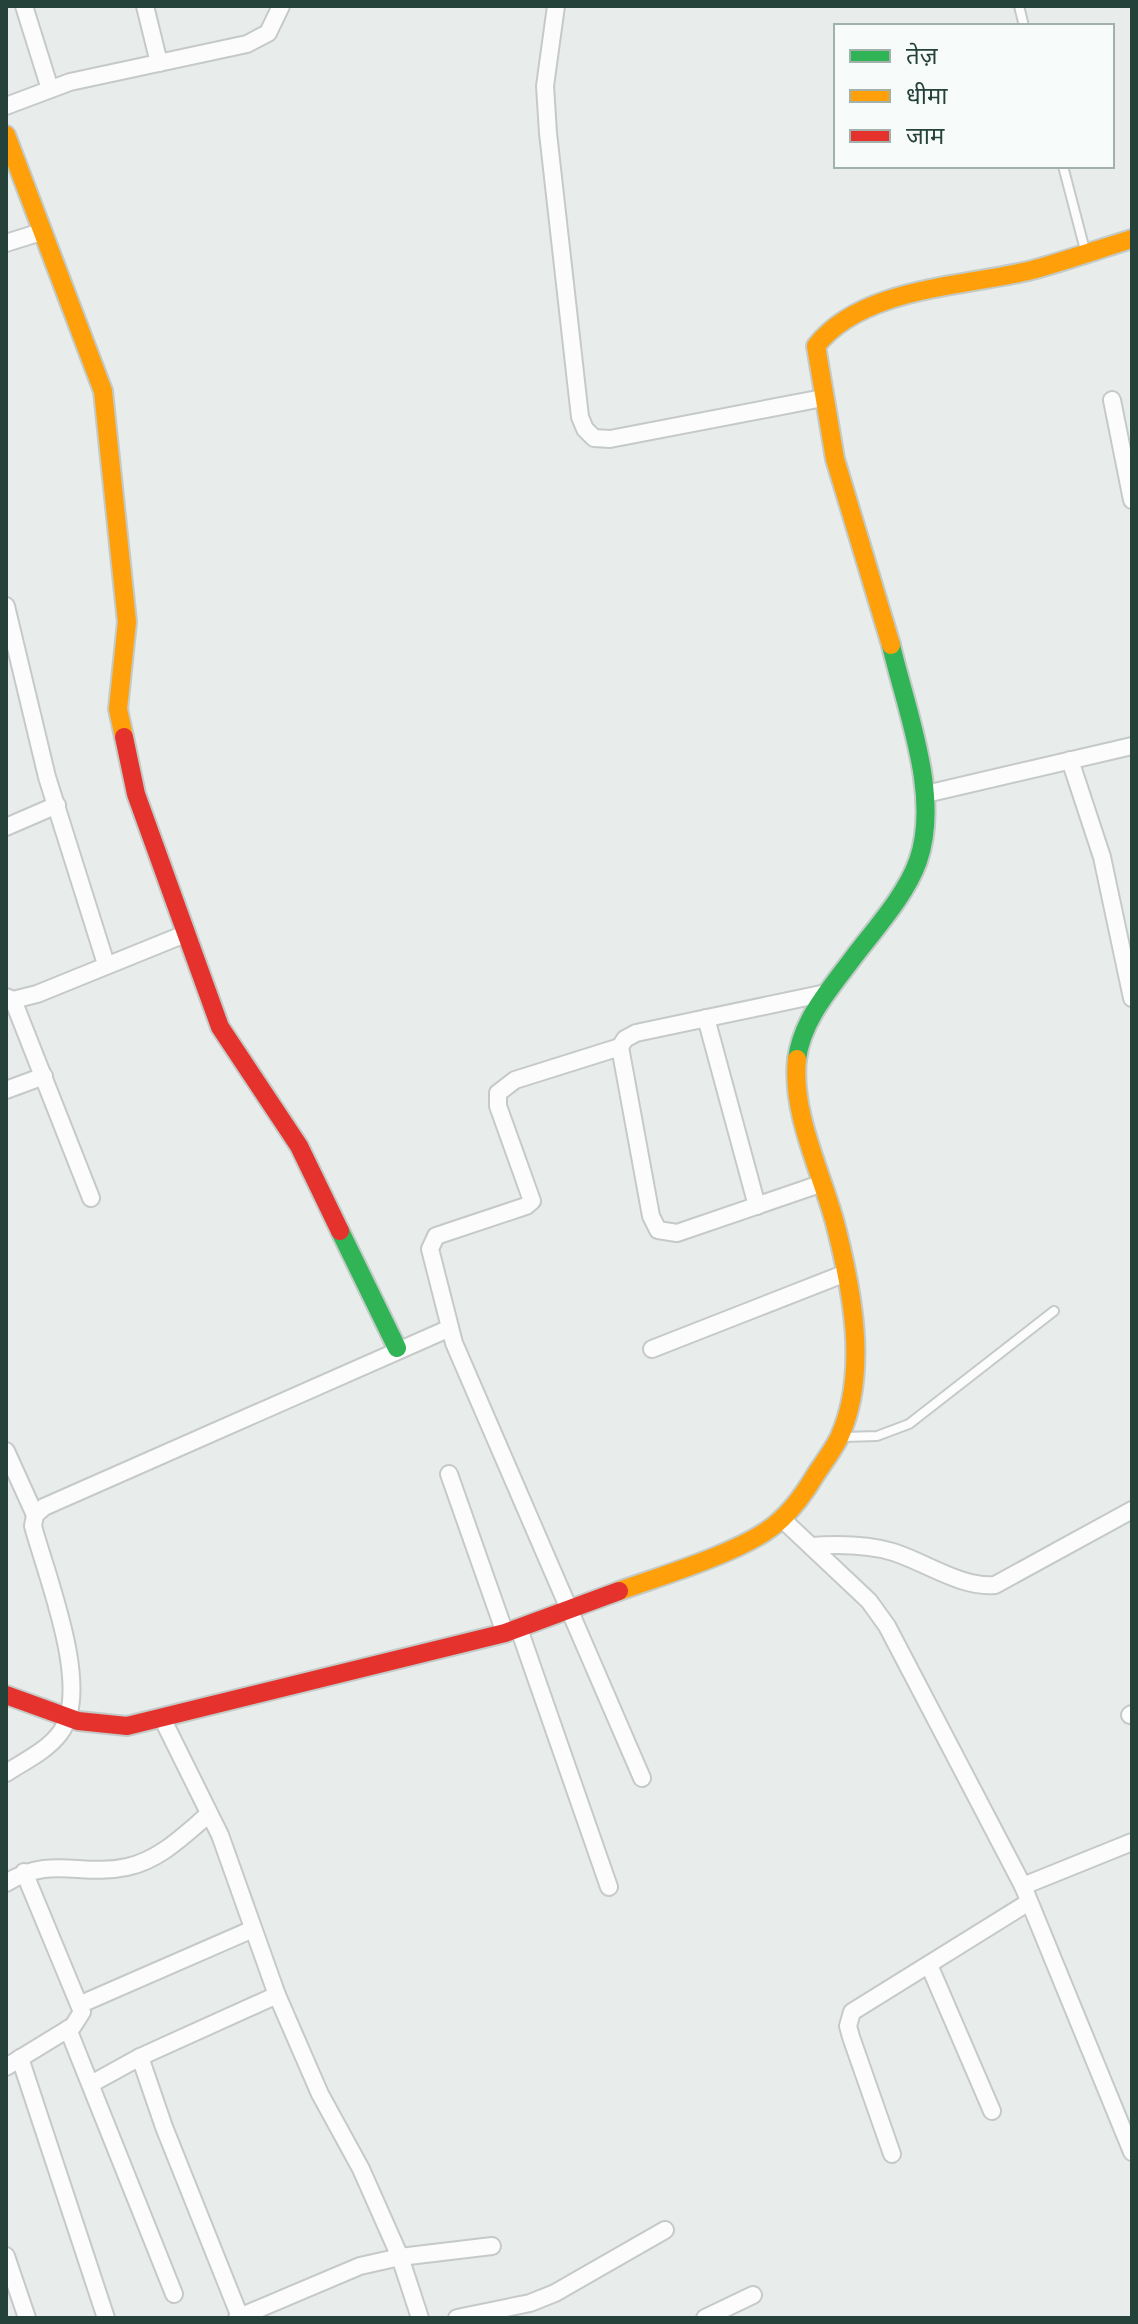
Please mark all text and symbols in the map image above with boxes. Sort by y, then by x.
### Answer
legend [834,24,1114,168]
text: तेज़ [906,39,939,71]
text: धीमा [906,79,948,111]
text: जाम [906,119,945,151]

